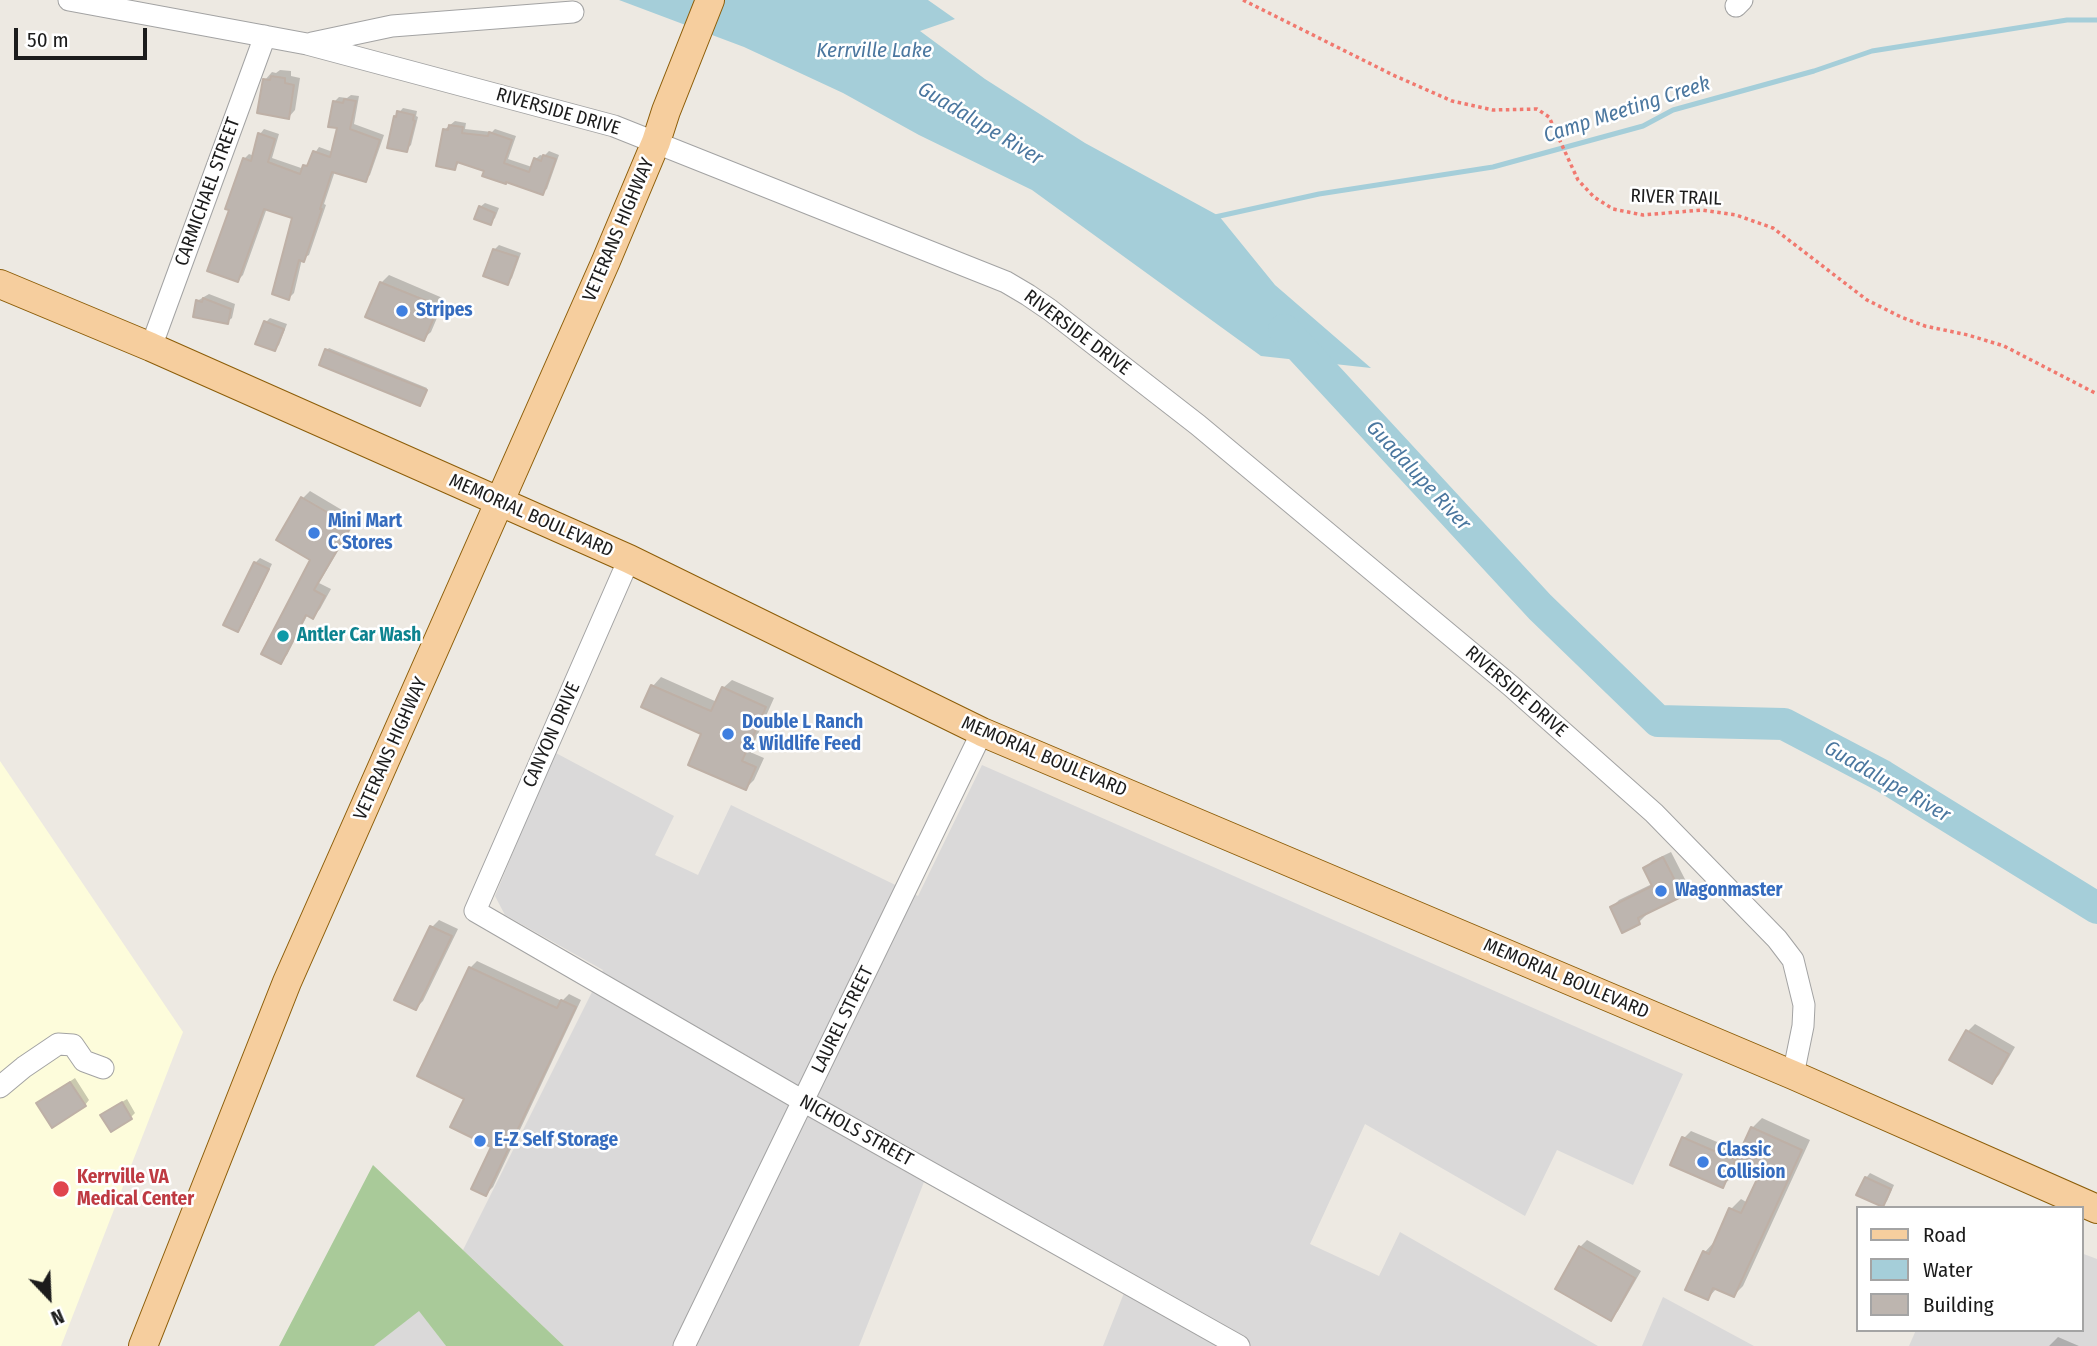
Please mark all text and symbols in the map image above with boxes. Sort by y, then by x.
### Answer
scale bar [18,14,150,58]
text: 50 m [27,27,69,53]
water label: Kerrville Lake [816,38,932,64]
water label: Camp Meeting Creek [1540,71,1714,149]
water label: Guadalupe River [913,77,1047,171]
street label: RIVERSIDE DRIVE [493,83,623,141]
street label: CARMICHAEL STREET [171,115,245,269]
street label: VETERANS HIGHWAY [578,155,660,305]
street label: RIVER TRAIL [1630,185,1722,211]
street label: RIVERSIDE DRIVE [1019,285,1135,381]
place label: Stripes [416,300,473,322]
marker: Stripes [394,303,410,319]
water label: Guadalupe River [1361,416,1475,536]
street label: MEMORIAL BOULEVARD [445,469,617,563]
place label: Mini Mart C Stores [328,511,402,555]
marker: Mini Mart C Stores [306,525,322,541]
place label: Antler Car Wash [297,625,421,647]
marker: Antler Car Wash [275,628,291,644]
street label: RIVERSIDE DRIVE [1460,641,1572,743]
street label: VETERANS HIGHWAY [349,674,433,824]
street label: CANYON DRIVE [519,679,585,791]
place label: Double L Ranch & Wildlife Feed [742,712,863,756]
street label: MEMORIAL BOULEVARD [958,712,1130,802]
marker: Double L Ranch & Wildlife Feed [720,726,736,742]
water label: Guadalupe River [1820,736,1954,828]
place label: Wagonmaster [1675,880,1783,902]
marker: Wagonmaster [1653,883,1669,899]
street label: MEMORIAL BOULEVARD [1480,934,1652,1024]
street label: LAUREL STREET [807,963,879,1077]
street label: NICHOLS STREET [795,1090,917,1172]
place label: E-Z Self Storage [494,1130,618,1152]
marker: E-Z Self Storage [472,1133,488,1149]
place label: Classic Collision [1717,1140,1785,1184]
marker: Classic Collision [1695,1154,1711,1170]
place label: Kerrville VA Medical Center [77,1167,194,1211]
marker: Kerrville VA Medical Center [51,1179,71,1199]
legend [1856,1206,2083,1332]
text: Road [1923,1222,1967,1248]
text: Water [1923,1257,1973,1283]
north arrow [14,1262,84,1332]
text: Building [1923,1292,1994,1318]
text: N [48,1304,67,1330]

